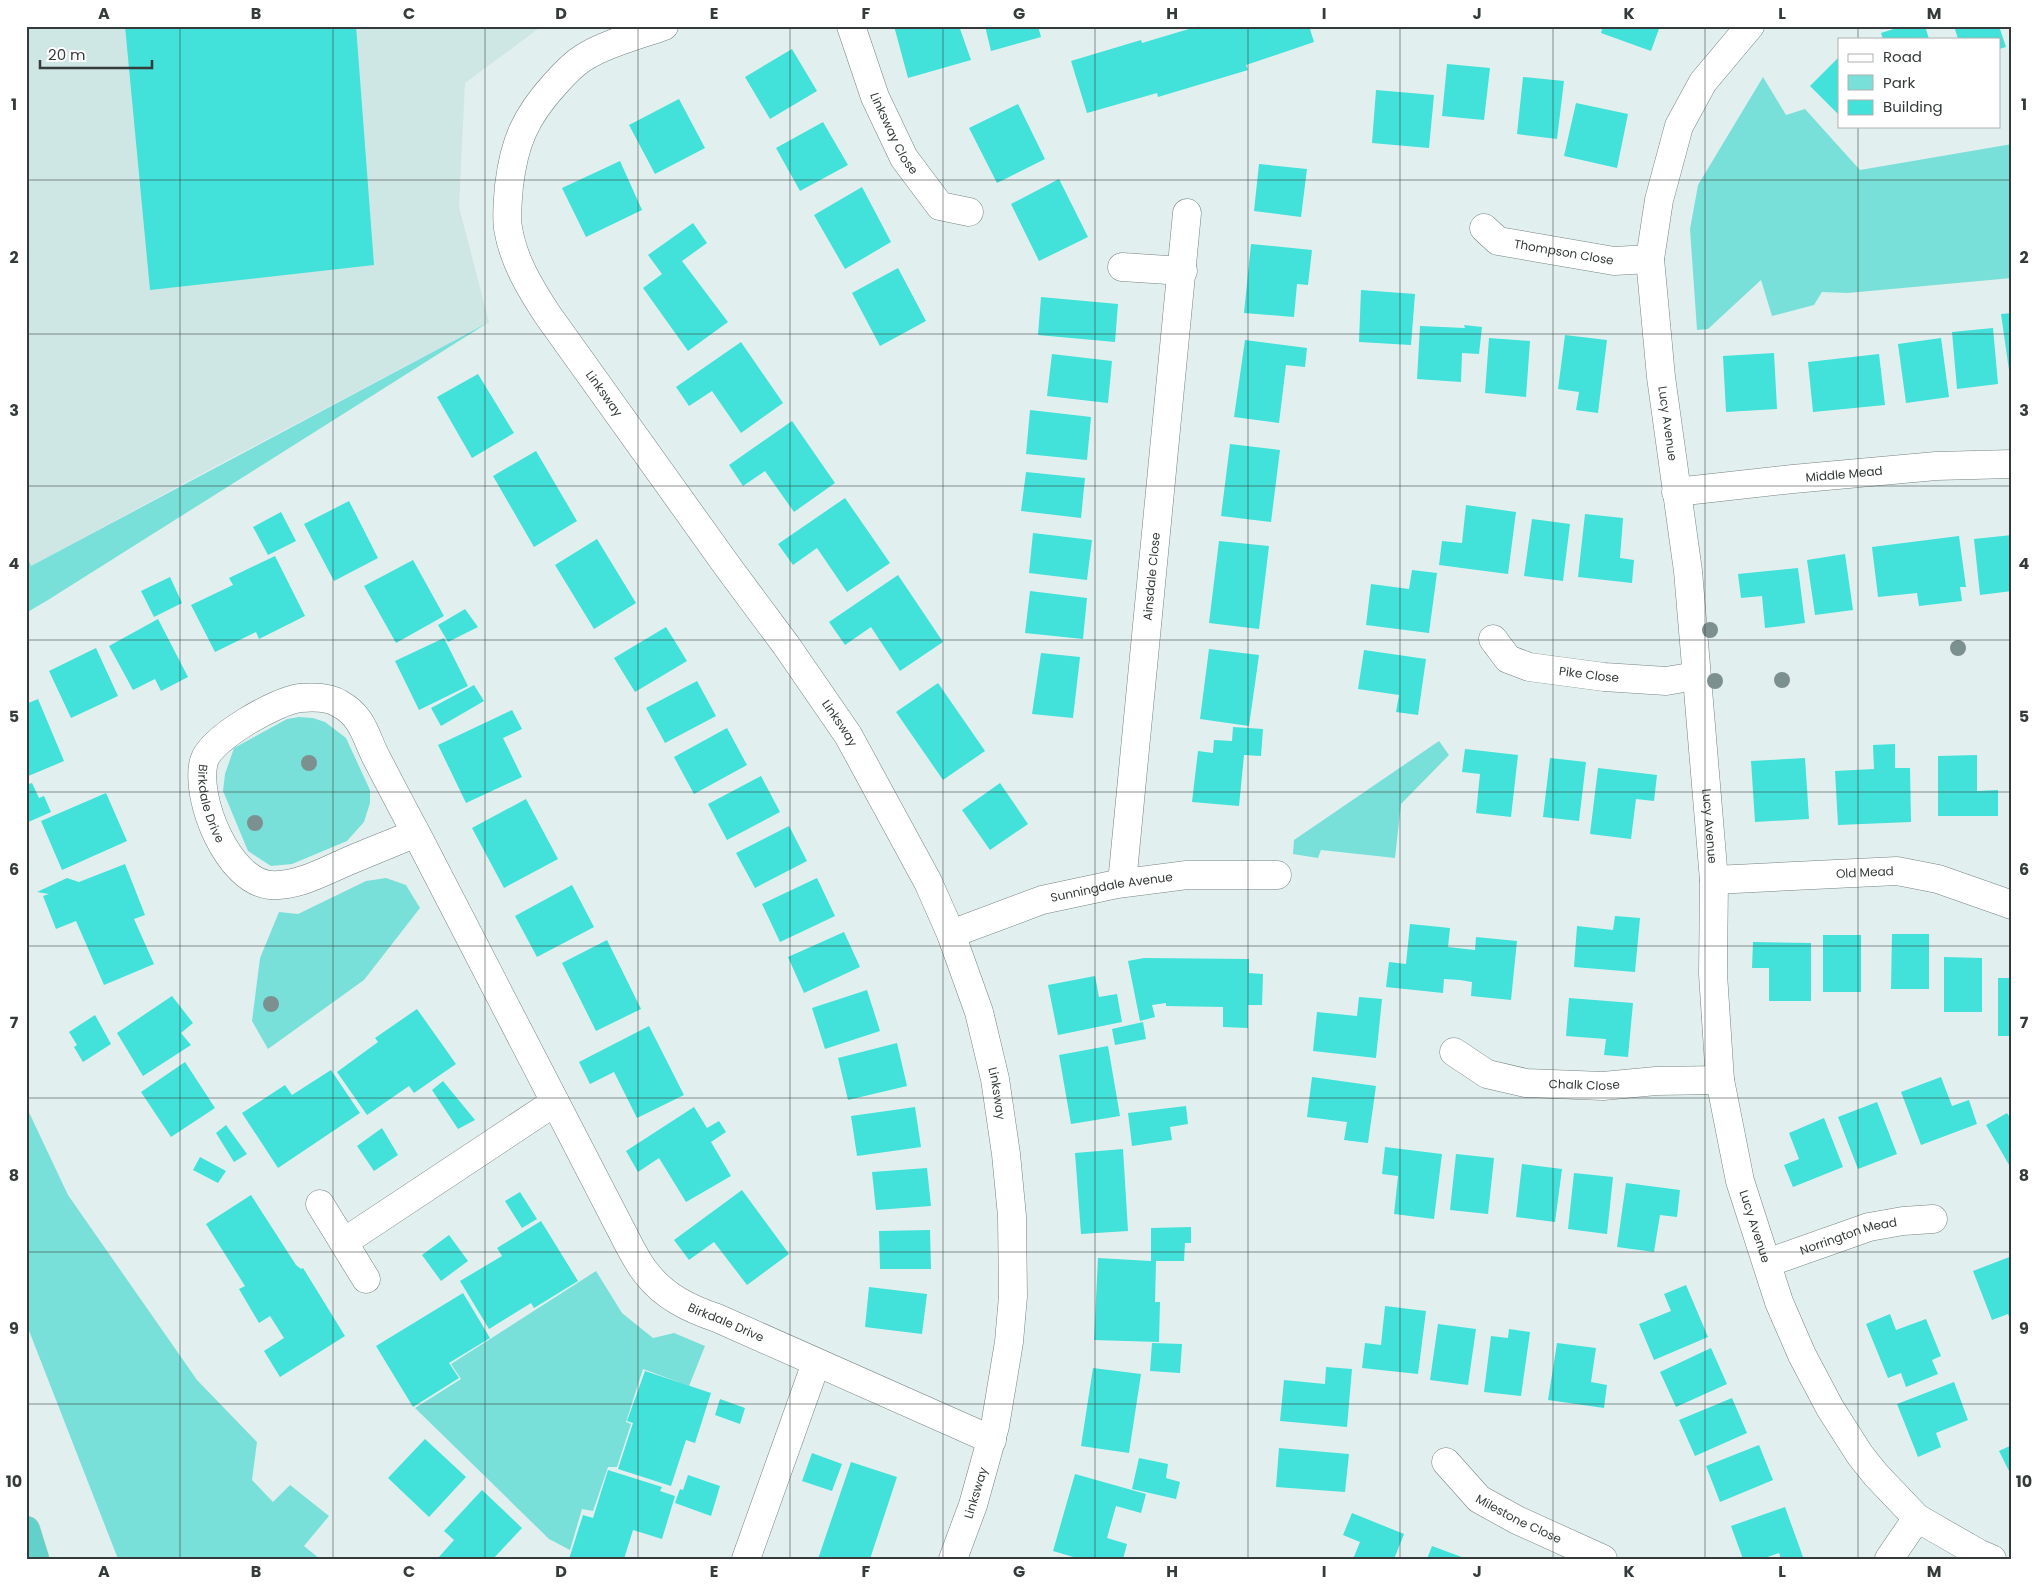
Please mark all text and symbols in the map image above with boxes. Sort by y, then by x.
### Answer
text: A [98,2,110,25]
text: B [251,2,261,25]
text: C [403,2,415,25]
text: D [555,2,567,25]
text: E [710,2,718,25]
text: F [862,2,871,25]
text: G [1013,2,1025,25]
text: H [1166,2,1178,25]
text: I [1322,2,1326,25]
text: J [1472,2,1482,25]
text: K [1623,2,1635,25]
text: L [1778,2,1786,25]
text: M [1927,2,1941,25]
scale bar [40,38,152,70]
legend [1838,38,2000,128]
text: 20 m [48,44,86,65]
text: Road [1883,46,1922,67]
text: Park [1883,72,1915,93]
street label: Linksway Close [866,90,922,178]
text: 1 [11,93,17,116]
text: 1 [2021,93,2027,116]
text: Building [1883,96,1943,117]
street label: Thompson Close [1513,235,1615,269]
text: 2 [9,246,19,269]
text: 2 [2019,246,2029,269]
street label: Linksway [582,367,627,420]
street label: Lucy Avenue [1654,385,1682,462]
text: 3 [9,399,19,422]
text: 3 [2019,399,2029,422]
street label: Middle Mead [1805,462,1883,486]
street label: Ainsdale Close [1139,532,1164,621]
text: 4 [9,552,20,575]
text: 4 [2019,552,2030,575]
street label: Pike Close [1558,662,1620,686]
street label: Linksway [818,696,862,750]
text: 5 [9,705,19,728]
text: 5 [2019,705,2029,728]
street label: Birkdale Drive [194,763,229,846]
street label: Lucy Avenue [1698,788,1722,864]
text: 6 [9,858,19,881]
text: 6 [2019,858,2029,881]
street label: Old Mead [1836,862,1894,882]
street label: Sunningdale Avenue [1049,868,1174,906]
text: 7 [10,1011,19,1034]
text: 7 [2020,1011,2029,1034]
street label: Linksway [984,1065,1010,1121]
street label: Chalk Close [1548,1075,1620,1094]
text: 8 [9,1164,19,1187]
text: 8 [2019,1164,2029,1187]
street label: Lucy Avenue [1735,1188,1775,1265]
street label: Norrington Mead [1798,1213,1898,1259]
street label: Birkdale Drive [685,1299,767,1346]
text: 9 [9,1317,19,1340]
text: 9 [2019,1317,2029,1340]
street label: Linksway [960,1465,991,1521]
text: 10 [6,1470,22,1493]
text: 10 [2016,1470,2032,1493]
street label: Milestone Close [1473,1490,1564,1547]
text: A [98,1560,110,1583]
text: B [251,1560,261,1583]
text: C [403,1560,415,1583]
text: D [555,1560,567,1583]
text: E [710,1560,718,1583]
text: F [862,1560,871,1583]
text: G [1013,1560,1025,1583]
text: H [1166,1560,1178,1583]
text: I [1322,1560,1326,1583]
text: J [1472,1560,1482,1583]
text: K [1623,1560,1635,1583]
text: L [1778,1560,1786,1583]
text: M [1927,1560,1941,1583]

